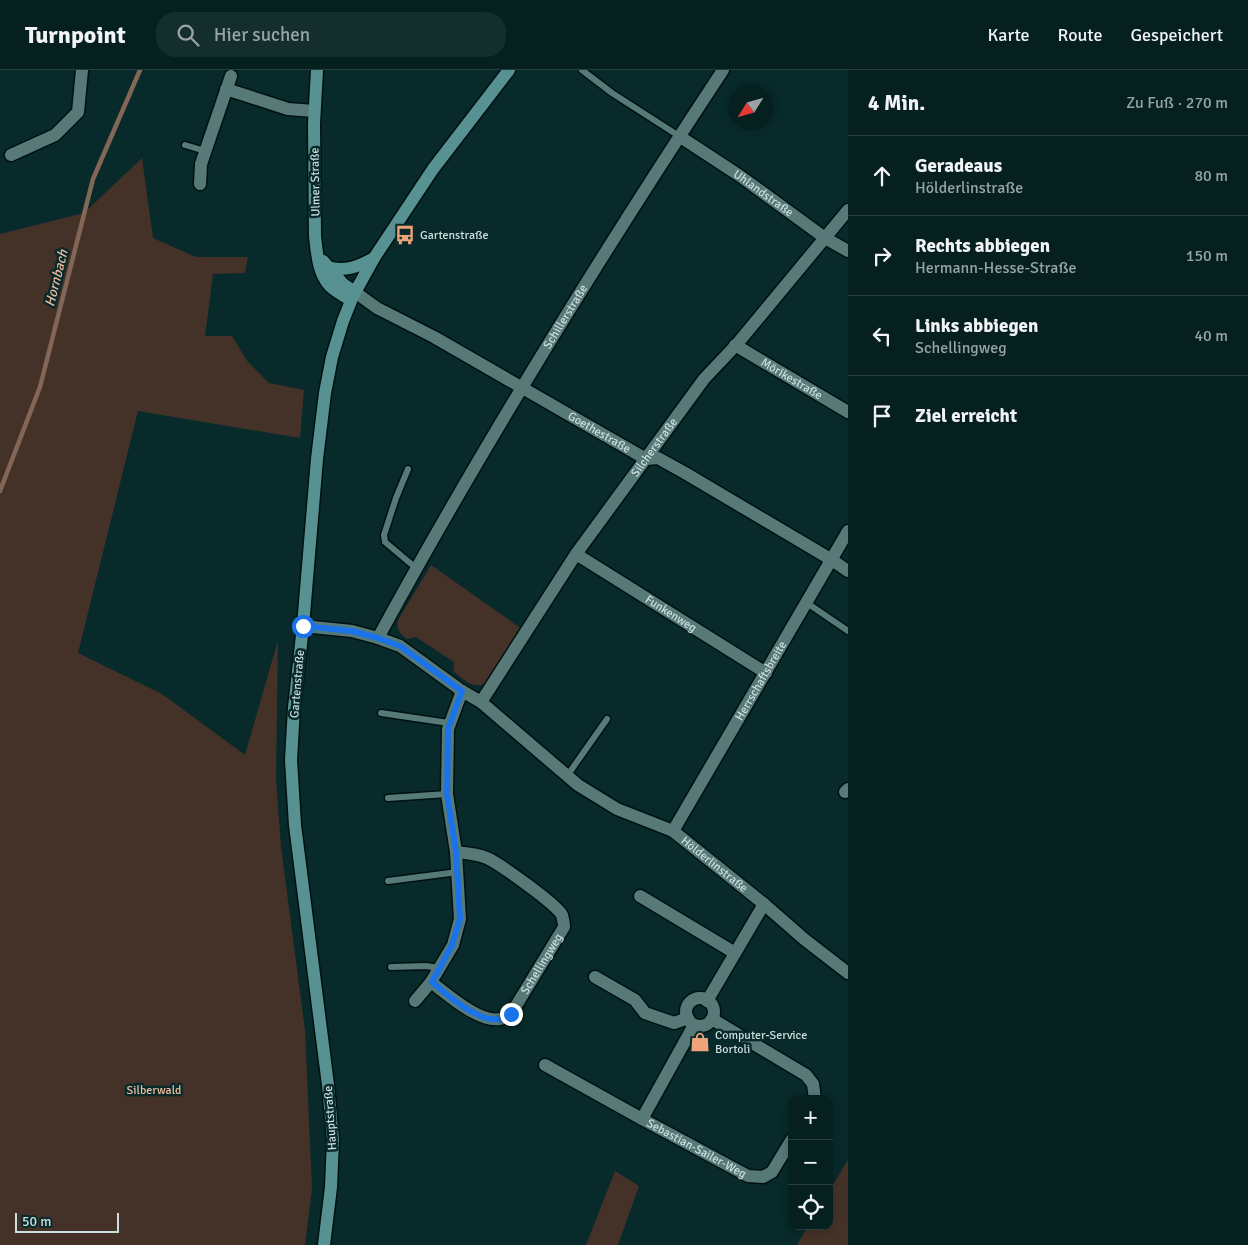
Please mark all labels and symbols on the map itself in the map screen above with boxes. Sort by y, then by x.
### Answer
north arrow [728,85,773,130]
street label: Ulmer Straße [307,147,324,217]
street label: Uhlandstraße [730,167,796,220]
bus stop icon: Gartenstraße [394,224,416,246]
place label: Gartenstraße [420,228,489,243]
water label: Hornbach [41,247,72,308]
street label: Schillerstraße [540,282,591,352]
street label: Mörikestraße [758,355,825,403]
street label: Goethestraße [565,409,633,457]
street label: Silcherstraße [628,415,681,480]
street label: Funkenweg [642,592,699,636]
route start [292,615,315,638]
street label: Herrschaftsbreite [732,639,790,723]
street label: Gartenstraße [287,649,308,719]
street label: Hölderlinstraße [678,833,751,896]
street label: Schellingweg [518,931,566,997]
route end [500,1003,523,1026]
place label: Computer-Service Bortoli [715,1028,807,1057]
shop icon: Computer-Service Bortoli [689,1031,711,1053]
park label: Silberwald [127,1083,181,1098]
street label: Hauptstraße [321,1085,340,1151]
street label: Sebastian-Sailer-Weg [644,1116,749,1182]
scale bar [15,1210,119,1233]

